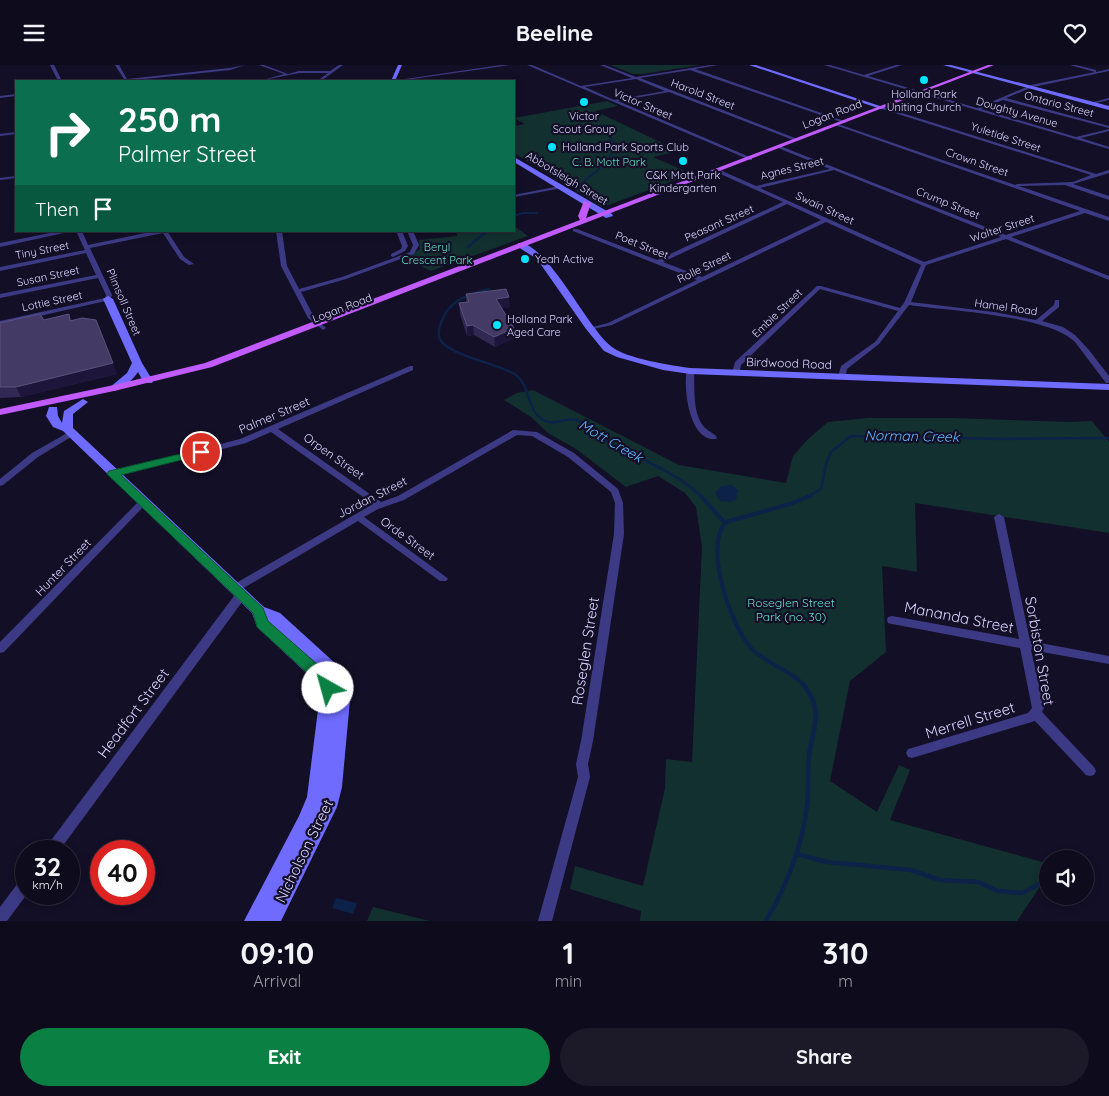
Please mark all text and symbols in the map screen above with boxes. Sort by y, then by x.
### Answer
icon: menu [20,19,48,47]
text: Beeline [516,19,593,47]
icon: heart [1061,19,1089,47]
marker: Holland Park Uniting Church [918,74,930,86]
street label: Harold Street [669,75,737,113]
street label: Victor Street [611,85,675,123]
place label: Holland Park Uniting Church [887,87,961,114]
street label: Ontario Street [1023,88,1096,120]
street label: Doughty Avenue [974,94,1060,130]
marker: Victor Scout Group [578,96,590,108]
street label: Logan Road [800,96,864,132]
text: 250 m [118,97,222,141]
icon: right [35,100,100,165]
place label: Victor Scout Group [553,109,616,136]
street label: Yuletide Street [969,119,1043,155]
text: Palmer Street [118,140,257,168]
place label: Holland Park Sports Club [562,140,689,154]
marker: Holland Park Sports Club [546,141,558,153]
street label: Crown Street [944,145,1011,179]
street label: Abbotsleigh Street [523,148,611,208]
street label: Agnes Street [759,153,825,183]
park label: C. B. Mott Park [572,155,646,169]
marker: C&K Mott Park Kindergarten [677,155,689,167]
place label: C&K Mott Park Kindergarten [646,168,720,195]
street label: Crump Street [914,184,982,222]
street label: Swain Street [794,188,857,228]
icon: arrive [89,195,117,223]
text: Then [35,197,79,221]
street label: Peasant Street [682,201,756,245]
street label: Walter Street [968,211,1036,245]
street label: Poet Street [613,228,671,262]
street label: Tiny Street [14,238,70,262]
park label: Beryl Crescent Park [402,240,473,267]
street label: Rolle Street [675,248,733,286]
place label: Yeah Active [535,252,594,266]
marker: Yeah Active [519,253,531,265]
street label: Susan Street [15,262,81,289]
street label: Plimsoll Street [104,266,144,338]
street label: Embie Street [749,285,805,340]
street label: Lottie Street [20,288,84,314]
street label: Logan Road [310,290,374,326]
street label: Hamel Road [973,296,1039,318]
place label: Holland Park Aged Care [507,312,573,339]
marker: Holland Park Aged Care [491,319,503,331]
street label: Birdwood Road [746,354,832,372]
street label: Palmer Street [236,393,312,437]
water label: Mott Creek [576,415,647,467]
water label: Norman Creek [864,426,961,446]
street label: Orpen Street [301,430,367,482]
pin [180,431,222,473]
icon: arrive [187,438,215,466]
street label: Jordan Street [335,473,409,521]
street label: Orde Street [378,513,438,563]
street label: Hunter Street [32,535,94,599]
street label: Roseglen Street [567,595,603,707]
park label: Roseglen Street Park (no. 30) [747,595,835,624]
street label: Sorbiston Street [1021,595,1059,707]
street label: Mananda Street [903,597,1015,637]
position arrow [301,661,353,713]
street label: Headfort Street [93,664,173,762]
street label: Merrell Street [923,697,1017,743]
street label: Nicholson Street [271,796,337,906]
speed limit sign: 40 [90,840,155,905]
map controls [1039,850,1094,905]
button: sound [1039,850,1094,905]
text: 32 [34,851,61,882]
text: km/h [32,877,63,892]
text: 09:10 [240,934,314,972]
text: 1 [562,934,574,972]
text: 310 [822,934,869,972]
text: Arrival [253,971,301,991]
text: min [555,971,582,991]
text: m [838,971,853,991]
button: Exit [20,1028,550,1086]
button: Share [560,1028,1089,1086]

